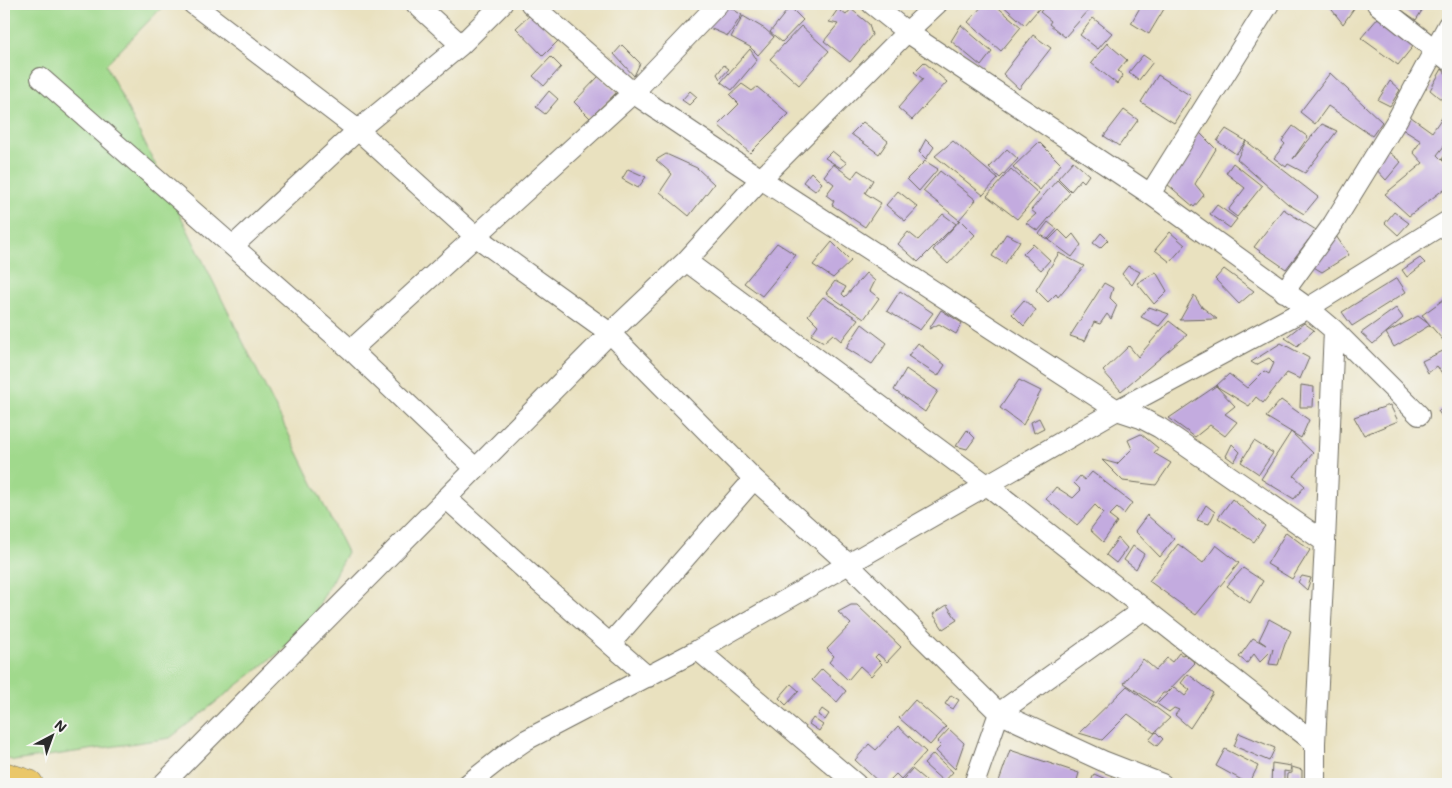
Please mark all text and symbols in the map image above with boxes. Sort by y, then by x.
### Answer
north arrow [28,710,78,760]
text: N [51,715,71,736]

